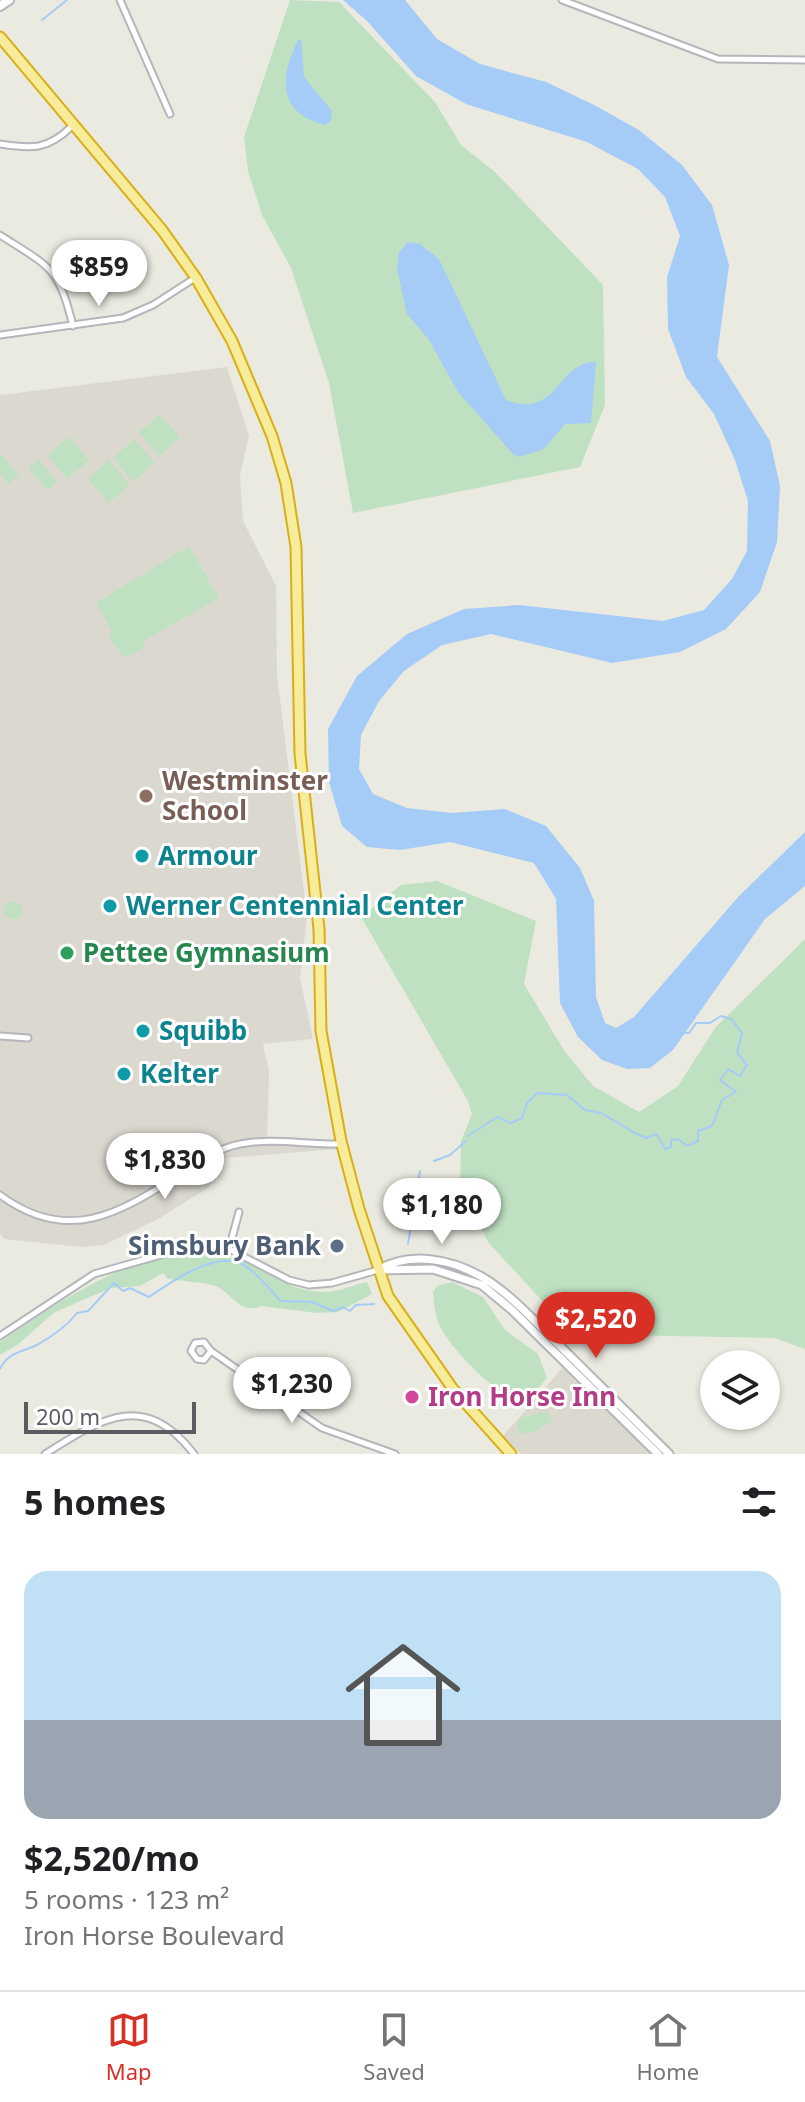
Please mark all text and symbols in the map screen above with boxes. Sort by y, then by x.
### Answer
pin: $859 [52,240,146,308]
text: $859 [69,248,129,284]
place label: Westminster School [162,762,328,828]
marker: Westminster School [137,787,155,805]
place label: Armour [158,837,258,873]
marker: Armour [133,847,151,865]
place label: Werner Centennial Center [126,887,464,923]
marker: Werner Centennial Center [101,897,119,915]
place label: Pettee Gymnasium [83,934,330,970]
marker: Pettee Gymnasium [58,944,76,962]
place label: Squibb [159,1012,247,1048]
marker: Squibb [134,1022,152,1040]
place label: Kelter [140,1055,219,1091]
marker: Kelter [115,1065,133,1083]
pin: $1,830 [100,1133,230,1201]
text: $1,830 [124,1141,206,1177]
pin: $1,180 [377,1178,507,1246]
text: $1,180 [401,1186,483,1222]
place label: Simsbury Bank [128,1227,322,1263]
marker: Simsbury Bank [328,1237,346,1255]
pin: $2,520 [531,1292,661,1360]
text: $2,520 [555,1300,637,1336]
map controls [700,1350,780,1430]
button: layers [700,1350,780,1430]
pin: $1,230 [227,1357,357,1425]
text: $1,230 [251,1365,333,1401]
place label: Iron Horse Inn [428,1378,616,1414]
marker: Iron Horse Inn [403,1388,421,1406]
scale bar [24,1398,196,1434]
text: 200 m [36,1401,100,1431]
text: 5 homes [24,1479,166,1525]
icon: filters [737,1480,781,1524]
icon: home [331,1623,475,1767]
text: $2,520/mo [24,1835,199,1881]
text: 5 rooms · 123 m² [24,1881,229,1917]
text: Iron Horse Boulevard [24,1917,285,1953]
tab: Map [106,2008,152,2086]
tab: Saved [363,2008,425,2086]
tab: Home [637,2008,699,2086]

